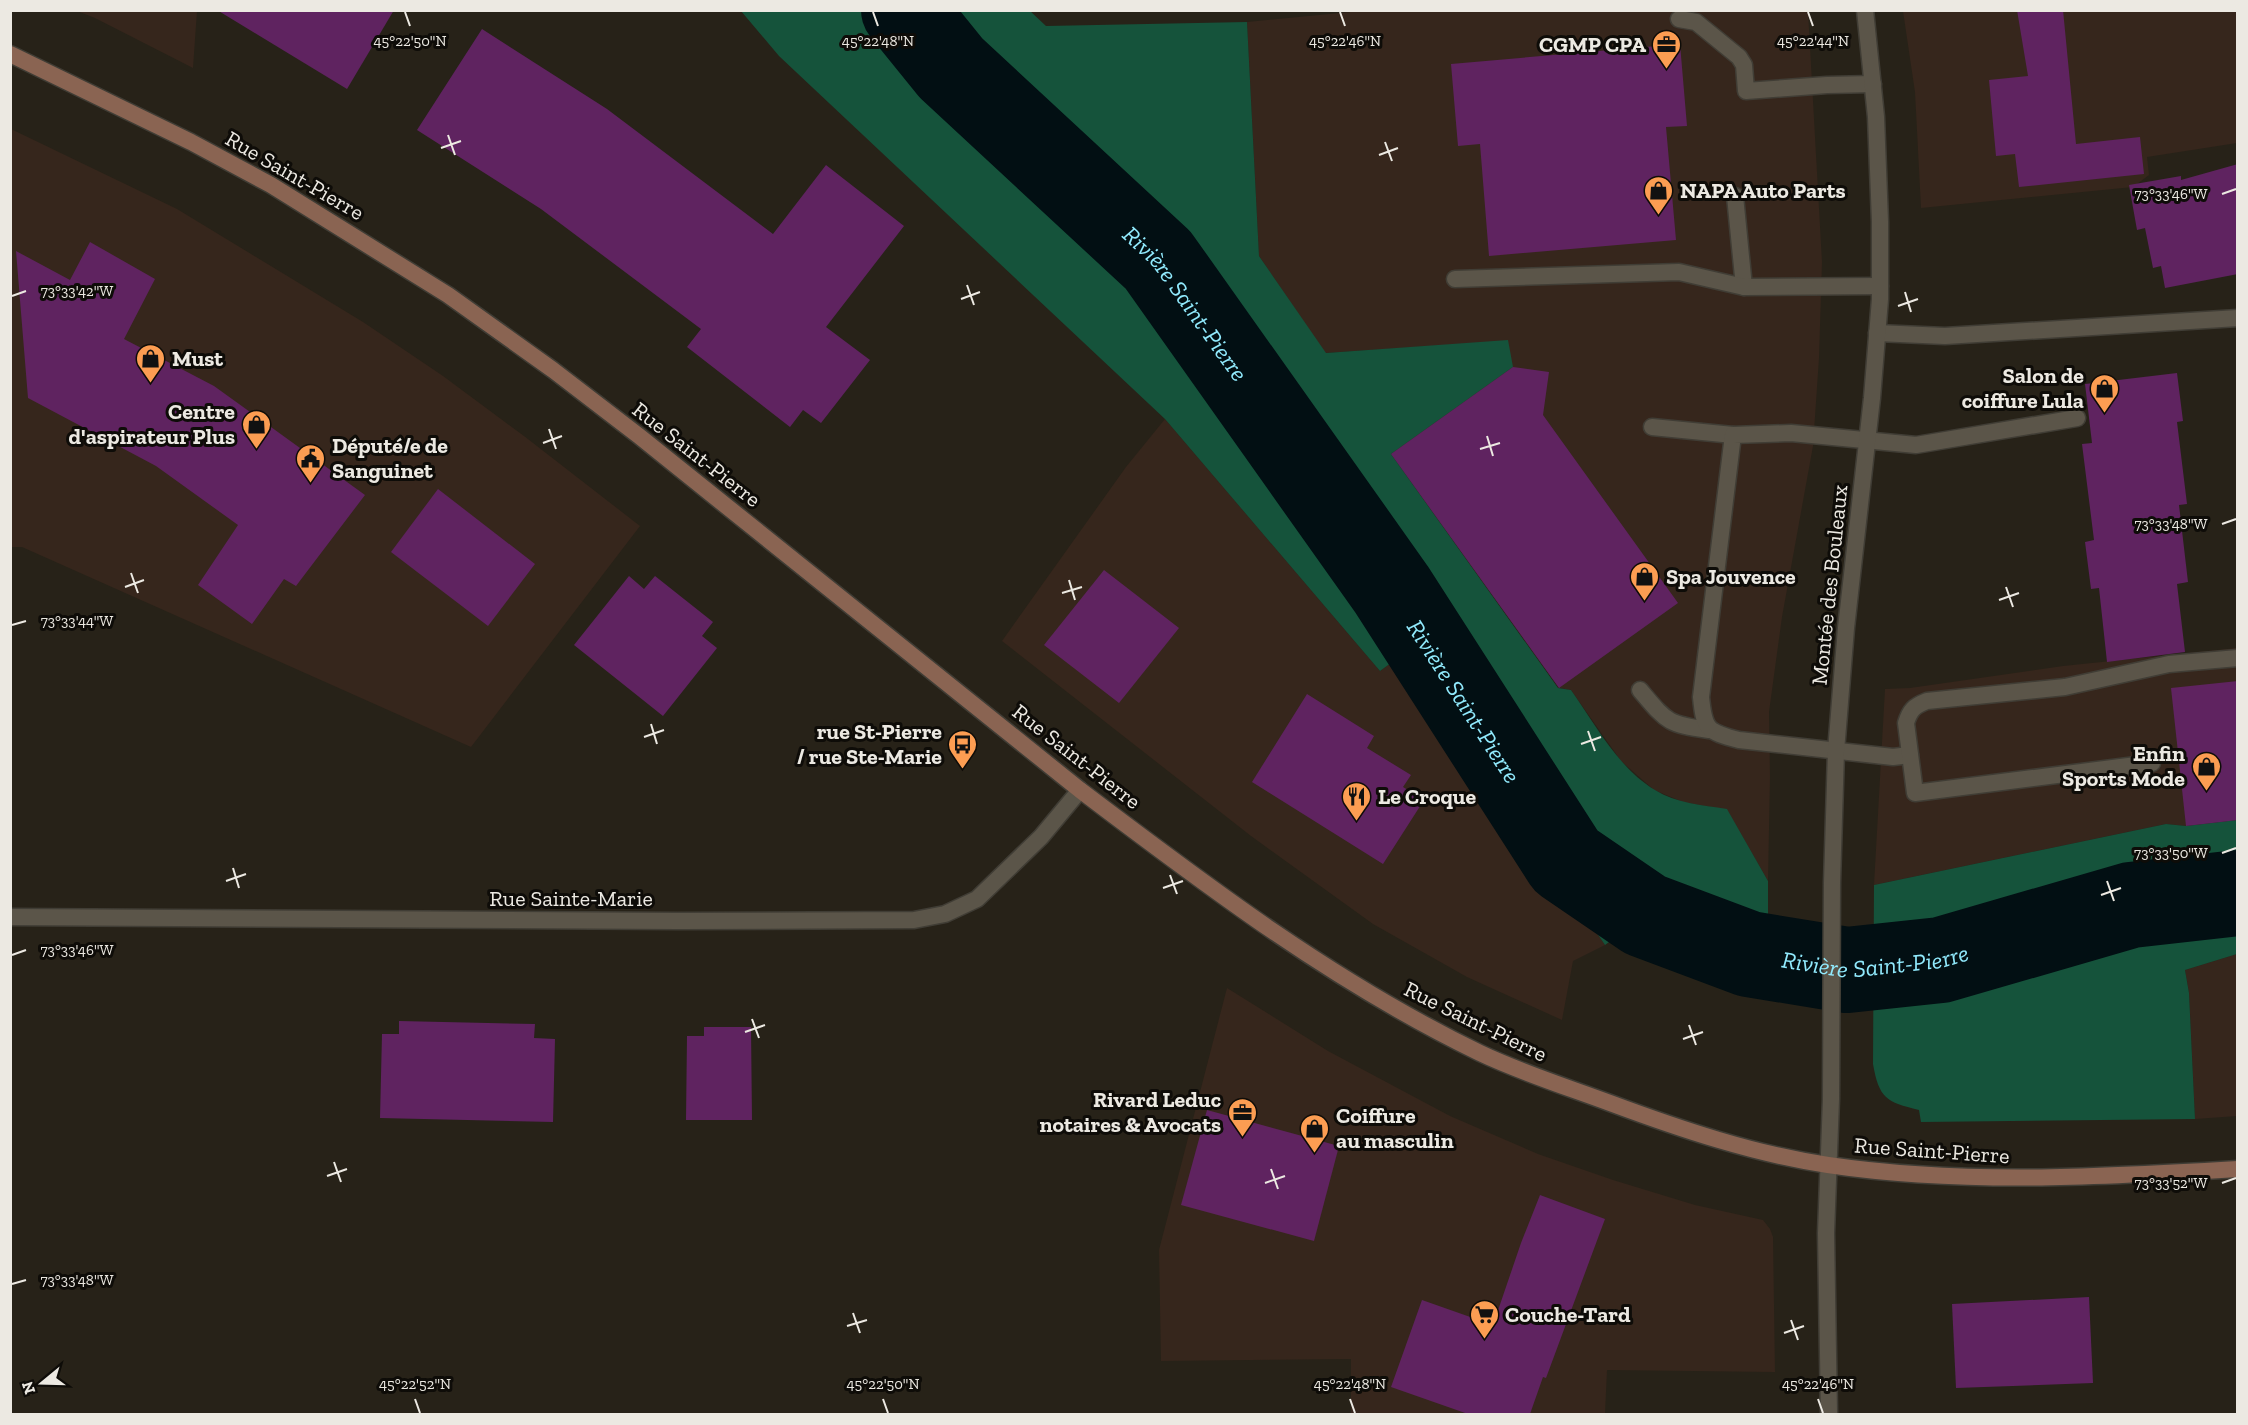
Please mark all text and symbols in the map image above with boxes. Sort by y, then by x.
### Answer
office icon: CGMP CPA [1651,28,1683,70]
place label: CGMP CPA [1539,31,1647,58]
text: 45°22'50"N [374,32,446,50]
text: 45°22'48"N [842,32,914,50]
text: 45°22'46"N [1309,32,1381,50]
text: 45°22'44"N [1777,32,1849,50]
street label: Rue Saint-Pierre [221,125,369,226]
shop icon: NAPA Auto Parts [1643,174,1675,216]
place label: NAPA Auto Parts [1680,177,1846,204]
text: 73°33'46"W [2135,185,2207,203]
water label: Rivière Saint-Pierre [1117,220,1254,387]
text: 73°33'42"W [41,282,113,300]
shop icon: Must [135,342,167,384]
place label: Must [172,345,223,372]
place label: Salon de coiffure Lula [1962,362,2084,414]
shop icon: Salon de coiffure Lula [2089,372,2121,414]
street label: Rue Saint-Pierre [627,396,766,513]
place label: Centre d'aspirateur Plus [69,398,235,450]
shop icon: Centre d'aspirateur Plus [240,408,272,450]
place label: Député/e de Sanguinet [332,432,448,484]
public building icon: Député/e de Sanguinet [295,442,327,484]
street label: Montée des Bouleaux [1806,484,1853,686]
text: 73°33'48"W [2134,515,2208,533]
shop icon: Spa Jouvence [1629,560,1661,602]
place label: Spa Jouvence [1666,563,1796,590]
text: 73°33'44"W [41,612,113,630]
water label: Rivière Saint-Pierre [1401,614,1527,788]
street label: Rue Saint-Pierre [1007,698,1146,815]
place label: rue St-Pierre / rue Ste-Marie [796,718,942,770]
bus stop icon: rue St-Pierre / rue Ste-Marie [947,728,979,770]
place label: Enfin Sports Mode [2062,740,2185,792]
shop icon: Enfin Sports Mode [2190,750,2222,792]
restaurant icon: Le Croque [1341,780,1373,822]
place label: Le Croque [1378,783,1476,810]
text: 73°33'50"W [2134,844,2208,862]
street label: Rue Sainte-Marie [489,885,653,912]
water label: Rivière Saint-Pierre [1780,938,1972,984]
text: 73°33'46"W [41,941,113,959]
street label: Rue Saint-Pierre [1400,975,1552,1068]
place label: Rivard Leduc notaires & Avocats [1039,1086,1222,1138]
office icon: Rivard Leduc notaires & Avocats [1226,1096,1258,1138]
place label: Coiffure au masculin [1336,1102,1454,1154]
shop icon: Coiffure au masculin [1299,1112,1331,1154]
street label: Rue Saint-Pierre [1853,1132,2011,1169]
text: 73°33'52"W [2135,1174,2207,1192]
text: 73°33'48"W [40,1271,114,1289]
supermarket icon: Couche-Tard [1468,1298,1500,1340]
place label: Couche-Tard [1505,1301,1631,1328]
north arrow [12,1353,72,1413]
text: 45°22'52"N [379,1375,451,1393]
text: 45°22'50"N [847,1375,919,1393]
text: 45°22'48"N [1314,1375,1386,1393]
text: 45°22'46"N [1782,1375,1854,1393]
text: N [17,1379,39,1397]

